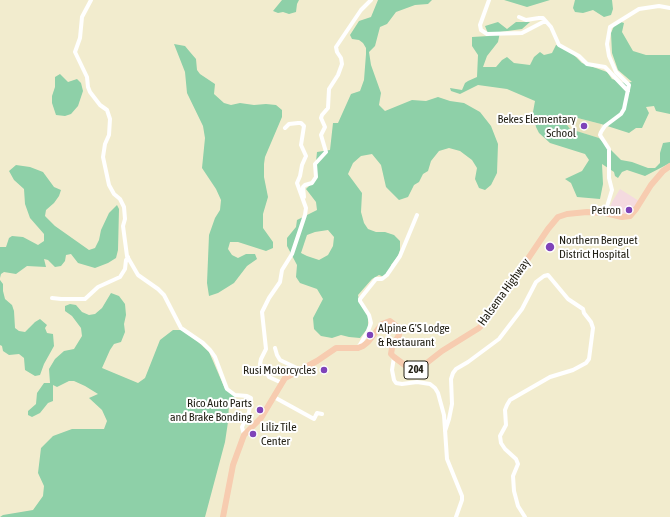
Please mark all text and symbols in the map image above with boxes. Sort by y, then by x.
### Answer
place label: Bekes Elementary School [497,112,576,140]
marker: Bekes Elementary School [579,121,589,131]
place label: Petron [591,203,621,217]
marker: Petron [624,205,634,215]
place label: Northern Benguet District Hospital [559,233,638,261]
marker: Northern Benguet District Hospital [544,241,556,253]
street label: Halsema Highway [475,256,533,328]
place label: Alpine G'S Lodge & Restaurant [378,321,450,349]
marker: Alpine G'S Lodge & Restaurant [365,330,375,340]
road number: 204 [404,361,428,379]
place label: Rusi Motorcycles [243,363,316,377]
marker: Rusi Motorcycles [319,365,329,375]
place label: Rico Auto Parts and Brake Bonding [170,396,252,424]
marker: Rico Auto Parts and Brake Bonding [255,405,265,415]
place label: Liliz Tile Center [261,420,297,448]
marker: Liliz Tile Center [248,429,258,439]

